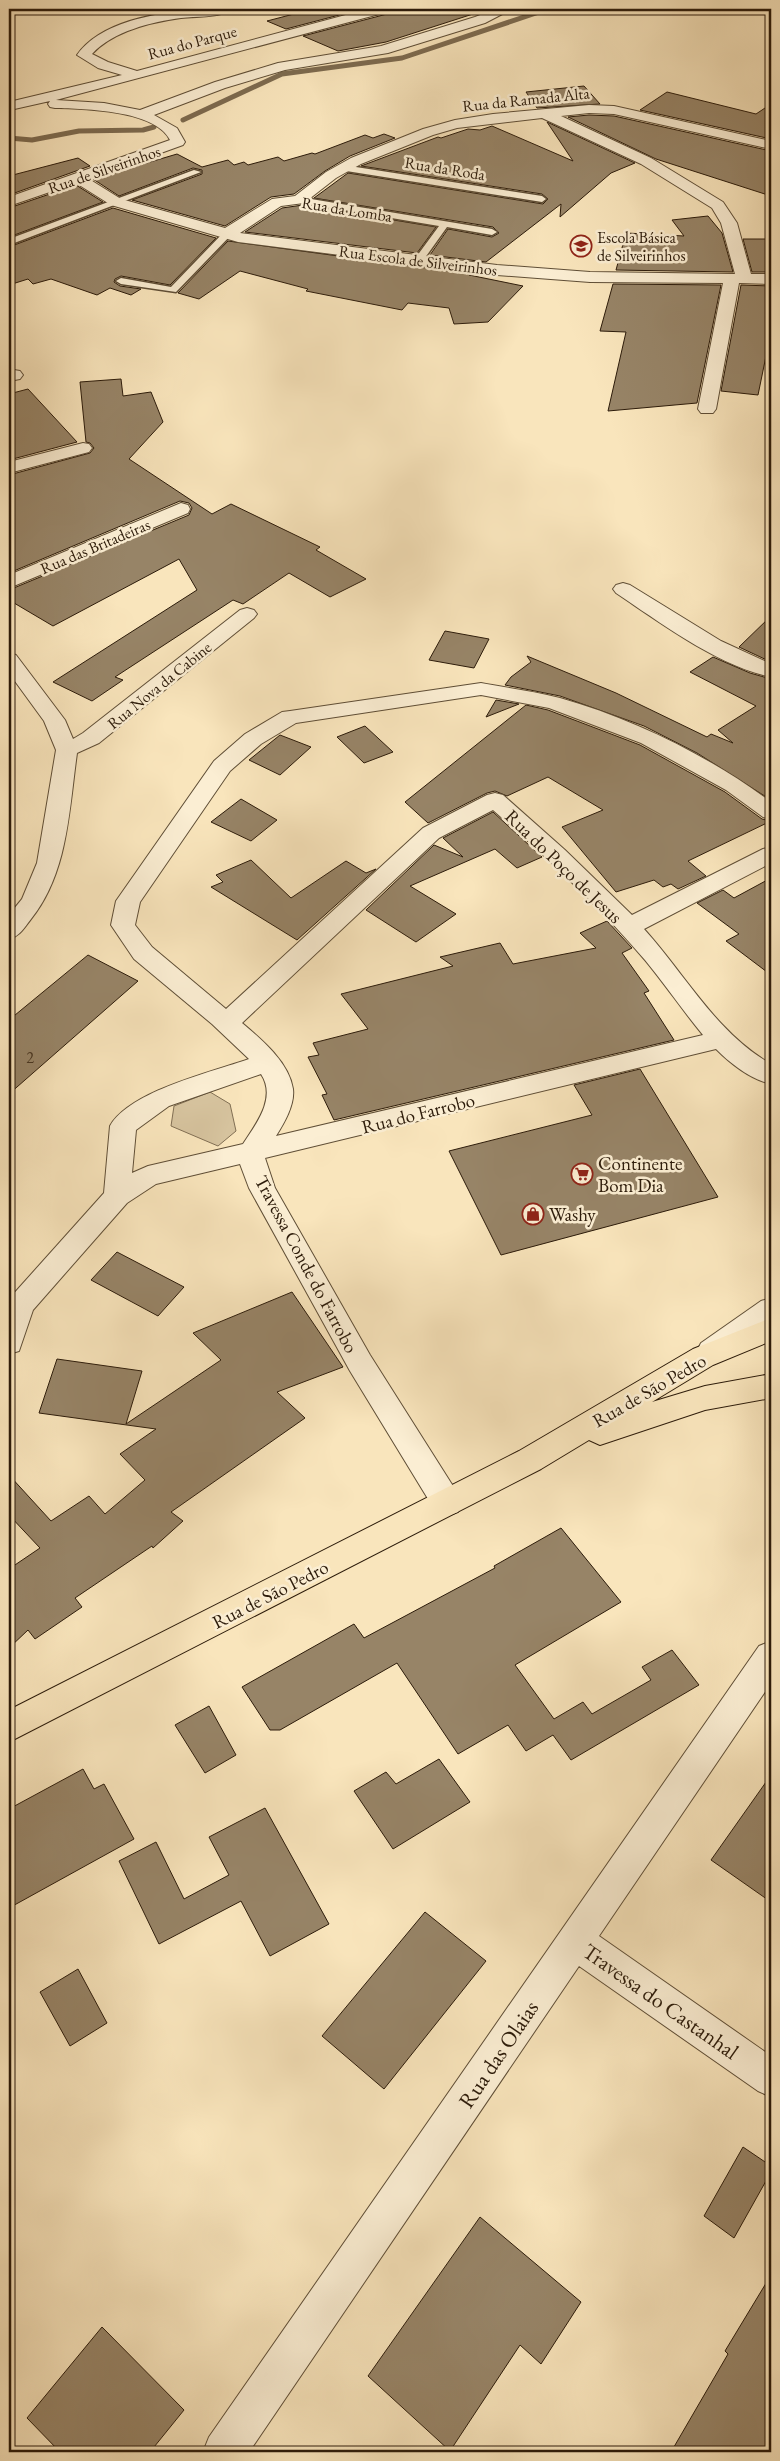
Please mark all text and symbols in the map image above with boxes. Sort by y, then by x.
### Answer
street label: Rua do Parque [145,21,239,64]
street label: Rua da Ramada Alta [461,82,591,117]
street label: Rua de Silveirinhos [45,140,163,199]
street label: Rua da Roda [403,152,487,185]
street label: Rua da Lomba [300,192,394,227]
place label: Escola Básica de Silveirinhos [597,227,686,266]
school or university icon: Escola Básica de Silveirinhos [569,234,593,258]
street label: Rua Escola de Silveirinhos [338,240,498,281]
street label: Rua das Britadeiras [37,514,153,579]
street label: Rua Nova da Cabine [103,637,216,734]
street label: Rua do Poço de Jesus [499,804,628,929]
house number: 2 [26,1047,34,1068]
street label: Rua do Farrobo [359,1087,477,1140]
place label: Continente Bom Dia [598,1151,682,1198]
supermarket icon: Continente Bom Dia [570,1162,594,1186]
street label: Travessa Conde do Farrobo [249,1171,364,1357]
shop icon: Washy [521,1202,545,1226]
place label: Washy [549,1202,596,1227]
street label: Rua de São Pedro [588,1348,711,1433]
street label: Rua de São Pedro [208,1554,333,1635]
street label: Travessa do Castanhal [577,1937,744,2066]
street label: Rua das Olaias [452,1995,545,2114]

